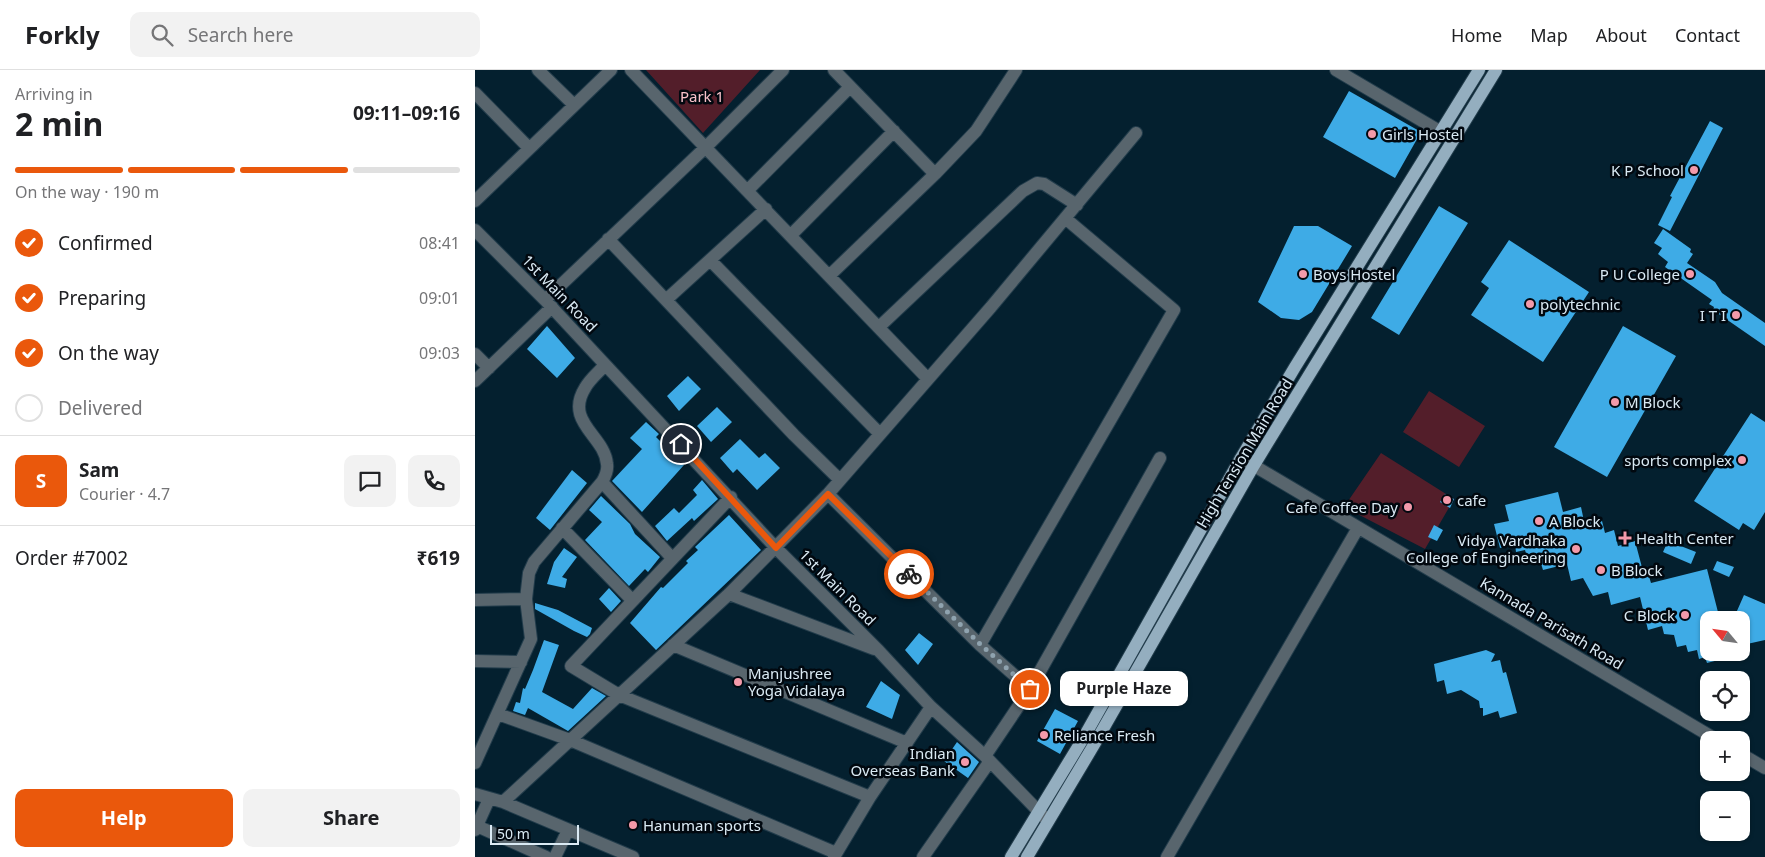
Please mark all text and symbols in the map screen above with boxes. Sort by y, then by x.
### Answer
search box [130,12,480,57]
text: Forkly [25,18,100,51]
icon: search [148,21,176,49]
text: Search here [188,22,293,48]
text: Home [1451,23,1502,47]
text: Map [1530,23,1568,47]
text: About [1596,23,1647,47]
text: Contact [1675,23,1740,47]
text: Arriving in [15,83,93,105]
park label: Park 1 [680,86,724,106]
text: 09:11–09:16 [353,100,460,126]
text: 2 min [15,102,103,145]
place label: Girls Hostel [1382,124,1463,144]
marker: Girls Hostel [1366,128,1378,140]
place label: K P School [1611,160,1684,180]
marker: K P School [1688,164,1700,176]
text: On the way · 190 m [15,181,159,203]
icon: check [15,229,43,257]
text: Confirmed [58,230,153,256]
text: 08:41 [419,232,460,254]
street label: 1st Main Road [518,250,602,336]
place label: Boys Hostel [1313,264,1395,284]
place label: P U College [1600,264,1680,284]
marker: Boys Hostel [1297,268,1309,280]
marker: P U College [1684,268,1696,280]
icon: check [15,284,43,312]
text: Preparing [58,285,146,311]
text: 09:01 [419,287,460,309]
place label: polytechnic [1540,294,1621,314]
marker: polytechnic [1524,298,1536,310]
place label: I T I [1700,305,1726,325]
marker: I T I [1730,309,1742,321]
icon: check [15,339,43,367]
text: On the way [58,340,159,366]
text: 09:03 [419,342,460,364]
street label: High Tension Main Road [1191,375,1297,531]
place label: M Block [1625,392,1680,412]
text: Delivered [58,395,143,421]
marker: M Block [1609,396,1621,408]
pin [660,423,702,465]
icon: home [667,430,695,458]
place label: sports complex [1624,450,1732,470]
marker: sports complex [1736,454,1748,466]
button: chat [344,455,396,507]
button: phone [408,455,460,507]
text: Sam [79,457,119,483]
text: S [36,468,46,494]
text: Courier · 4.7 [79,483,170,505]
place label: cafe [1457,490,1486,510]
marker: cafe [1441,494,1453,506]
place label: Cafe Coffee Day [1286,497,1398,517]
marker: Cafe Coffee Day [1402,501,1414,513]
place label: A Block [1549,511,1600,531]
marker: A Block [1533,515,1545,527]
place label: Health Center [1636,528,1734,548]
place label: Vidya Vardhaka College of Engineering [1406,530,1566,567]
marker: Health Center [1618,531,1632,545]
marker: Vidya Vardhaka College of Engineering [1570,543,1582,555]
text: Order #7002 [15,545,128,571]
text: ₹619 [417,545,460,571]
street label: 1st Main Road [796,545,880,629]
courier [884,549,934,599]
icon: bike [895,560,923,588]
place label: B Block [1611,560,1663,580]
marker: B Block [1595,564,1607,576]
street label: Kannada Parisath Road [1477,572,1627,674]
place label: C Block [1624,605,1675,625]
marker: C Block [1679,609,1691,621]
north arrow [1700,611,1750,661]
map controls [1700,611,1750,841]
place label: Manjushree Yoga Vidalaya [748,663,845,700]
pin [1009,668,1051,710]
button: locate [1700,671,1750,721]
callout: Purple Haze [1060,672,1187,706]
icon: bag [1016,675,1044,703]
marker: Manjushree Yoga Vidalaya [732,676,744,688]
text: Purple Haze [1076,677,1172,699]
place label: Reliance Fresh [1054,725,1155,745]
marker: Reliance Fresh [1038,729,1050,741]
button: + [1700,731,1750,781]
place label: Indian Overseas Bank [850,743,955,780]
marker: Indian Overseas Bank [959,756,971,768]
button: Help [15,789,233,847]
button: Share [243,789,460,847]
button: − [1700,791,1750,841]
place label: Hanuman sports [643,815,761,835]
marker: Hanuman sports [627,819,639,831]
scale bar [490,822,579,845]
text: 50 m [497,824,530,843]

